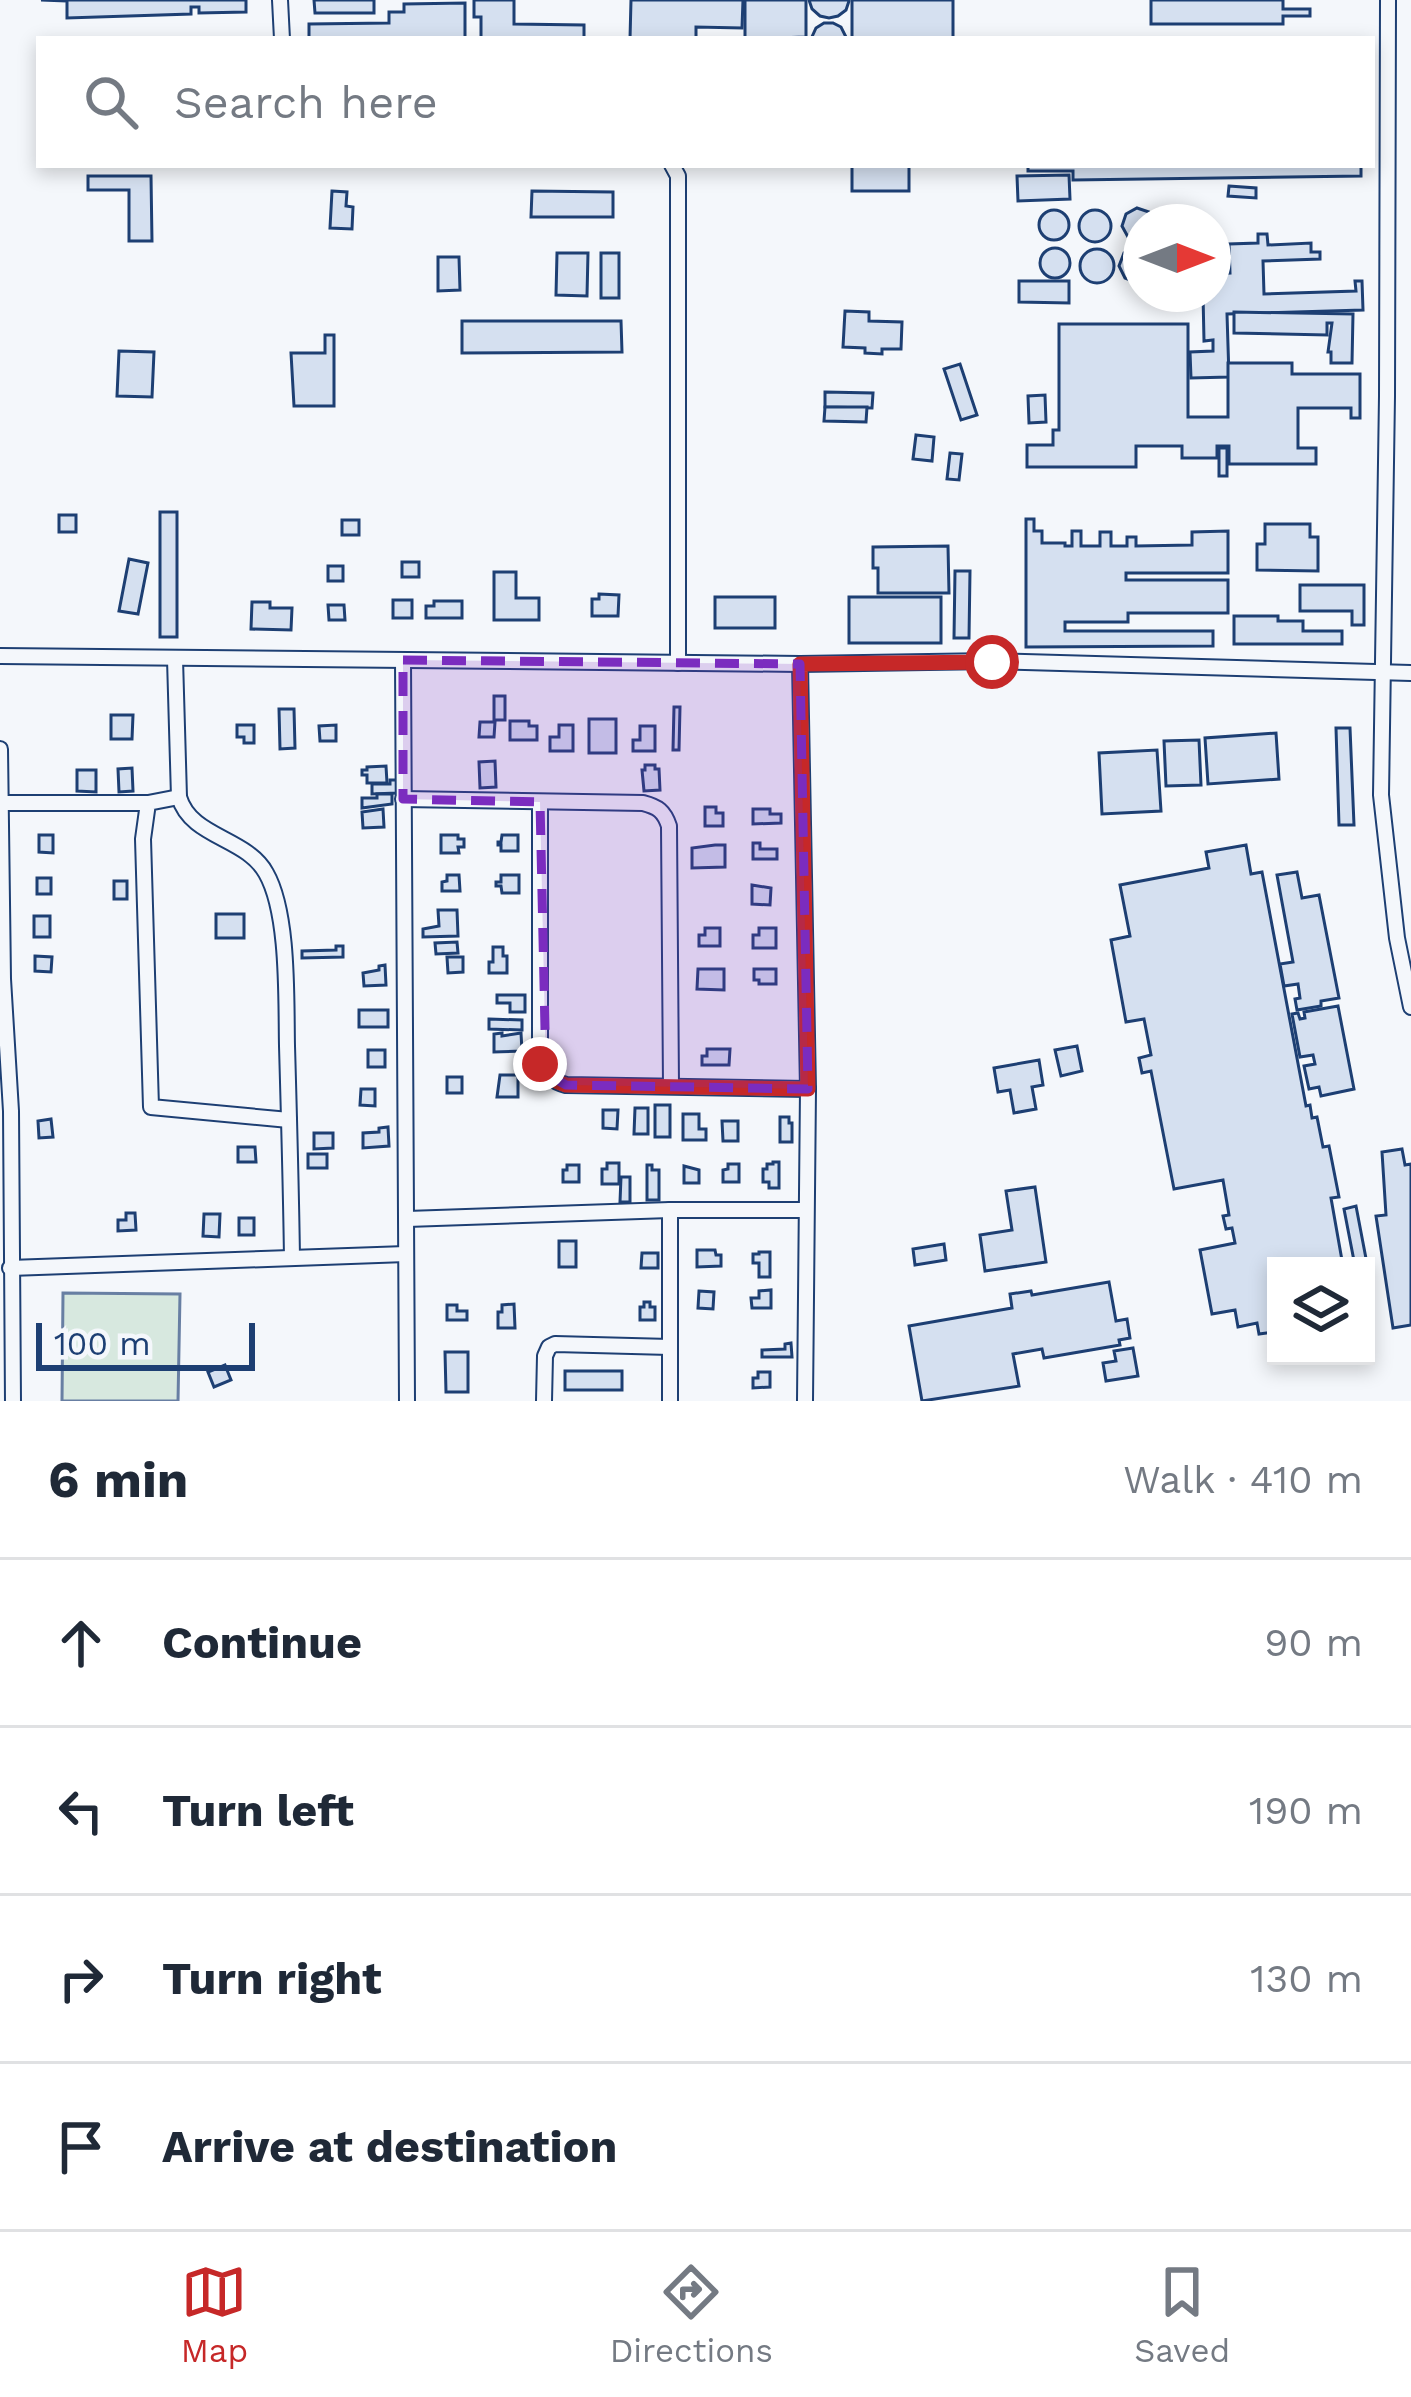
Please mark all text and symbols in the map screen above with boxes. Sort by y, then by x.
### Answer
search box [36,36,1375,168]
icon: search [78,69,144,135]
text: Search here [174,76,438,129]
north arrow [1123,204,1231,312]
route start [965,635,1019,689]
route end [513,1037,567,1091]
map controls [1267,1257,1375,1365]
button: layers [1267,1257,1375,1365]
scale bar [36,1317,255,1370]
text: 100 m [54,1324,151,1363]
text: 6 min [48,1450,188,1509]
text: Walk · 410 m [1123,1457,1363,1502]
icon: ahead [48,1610,114,1676]
text: Continue [162,1616,362,1669]
text: 90 m [1264,1620,1363,1665]
icon: left [48,1778,114,1844]
text: Turn left [162,1784,354,1837]
text: 190 m [1249,1788,1363,1833]
icon: right [48,1946,114,2012]
text: Turn right [162,1952,382,2005]
text: 130 m [1250,1956,1363,2001]
icon: arrive [48,2114,114,2180]
text: Arrive at destination [162,2120,617,2173]
tab: Map [181,2259,248,2370]
tab: Directions [610,2259,773,2370]
tab: Saved [1134,2259,1230,2370]

